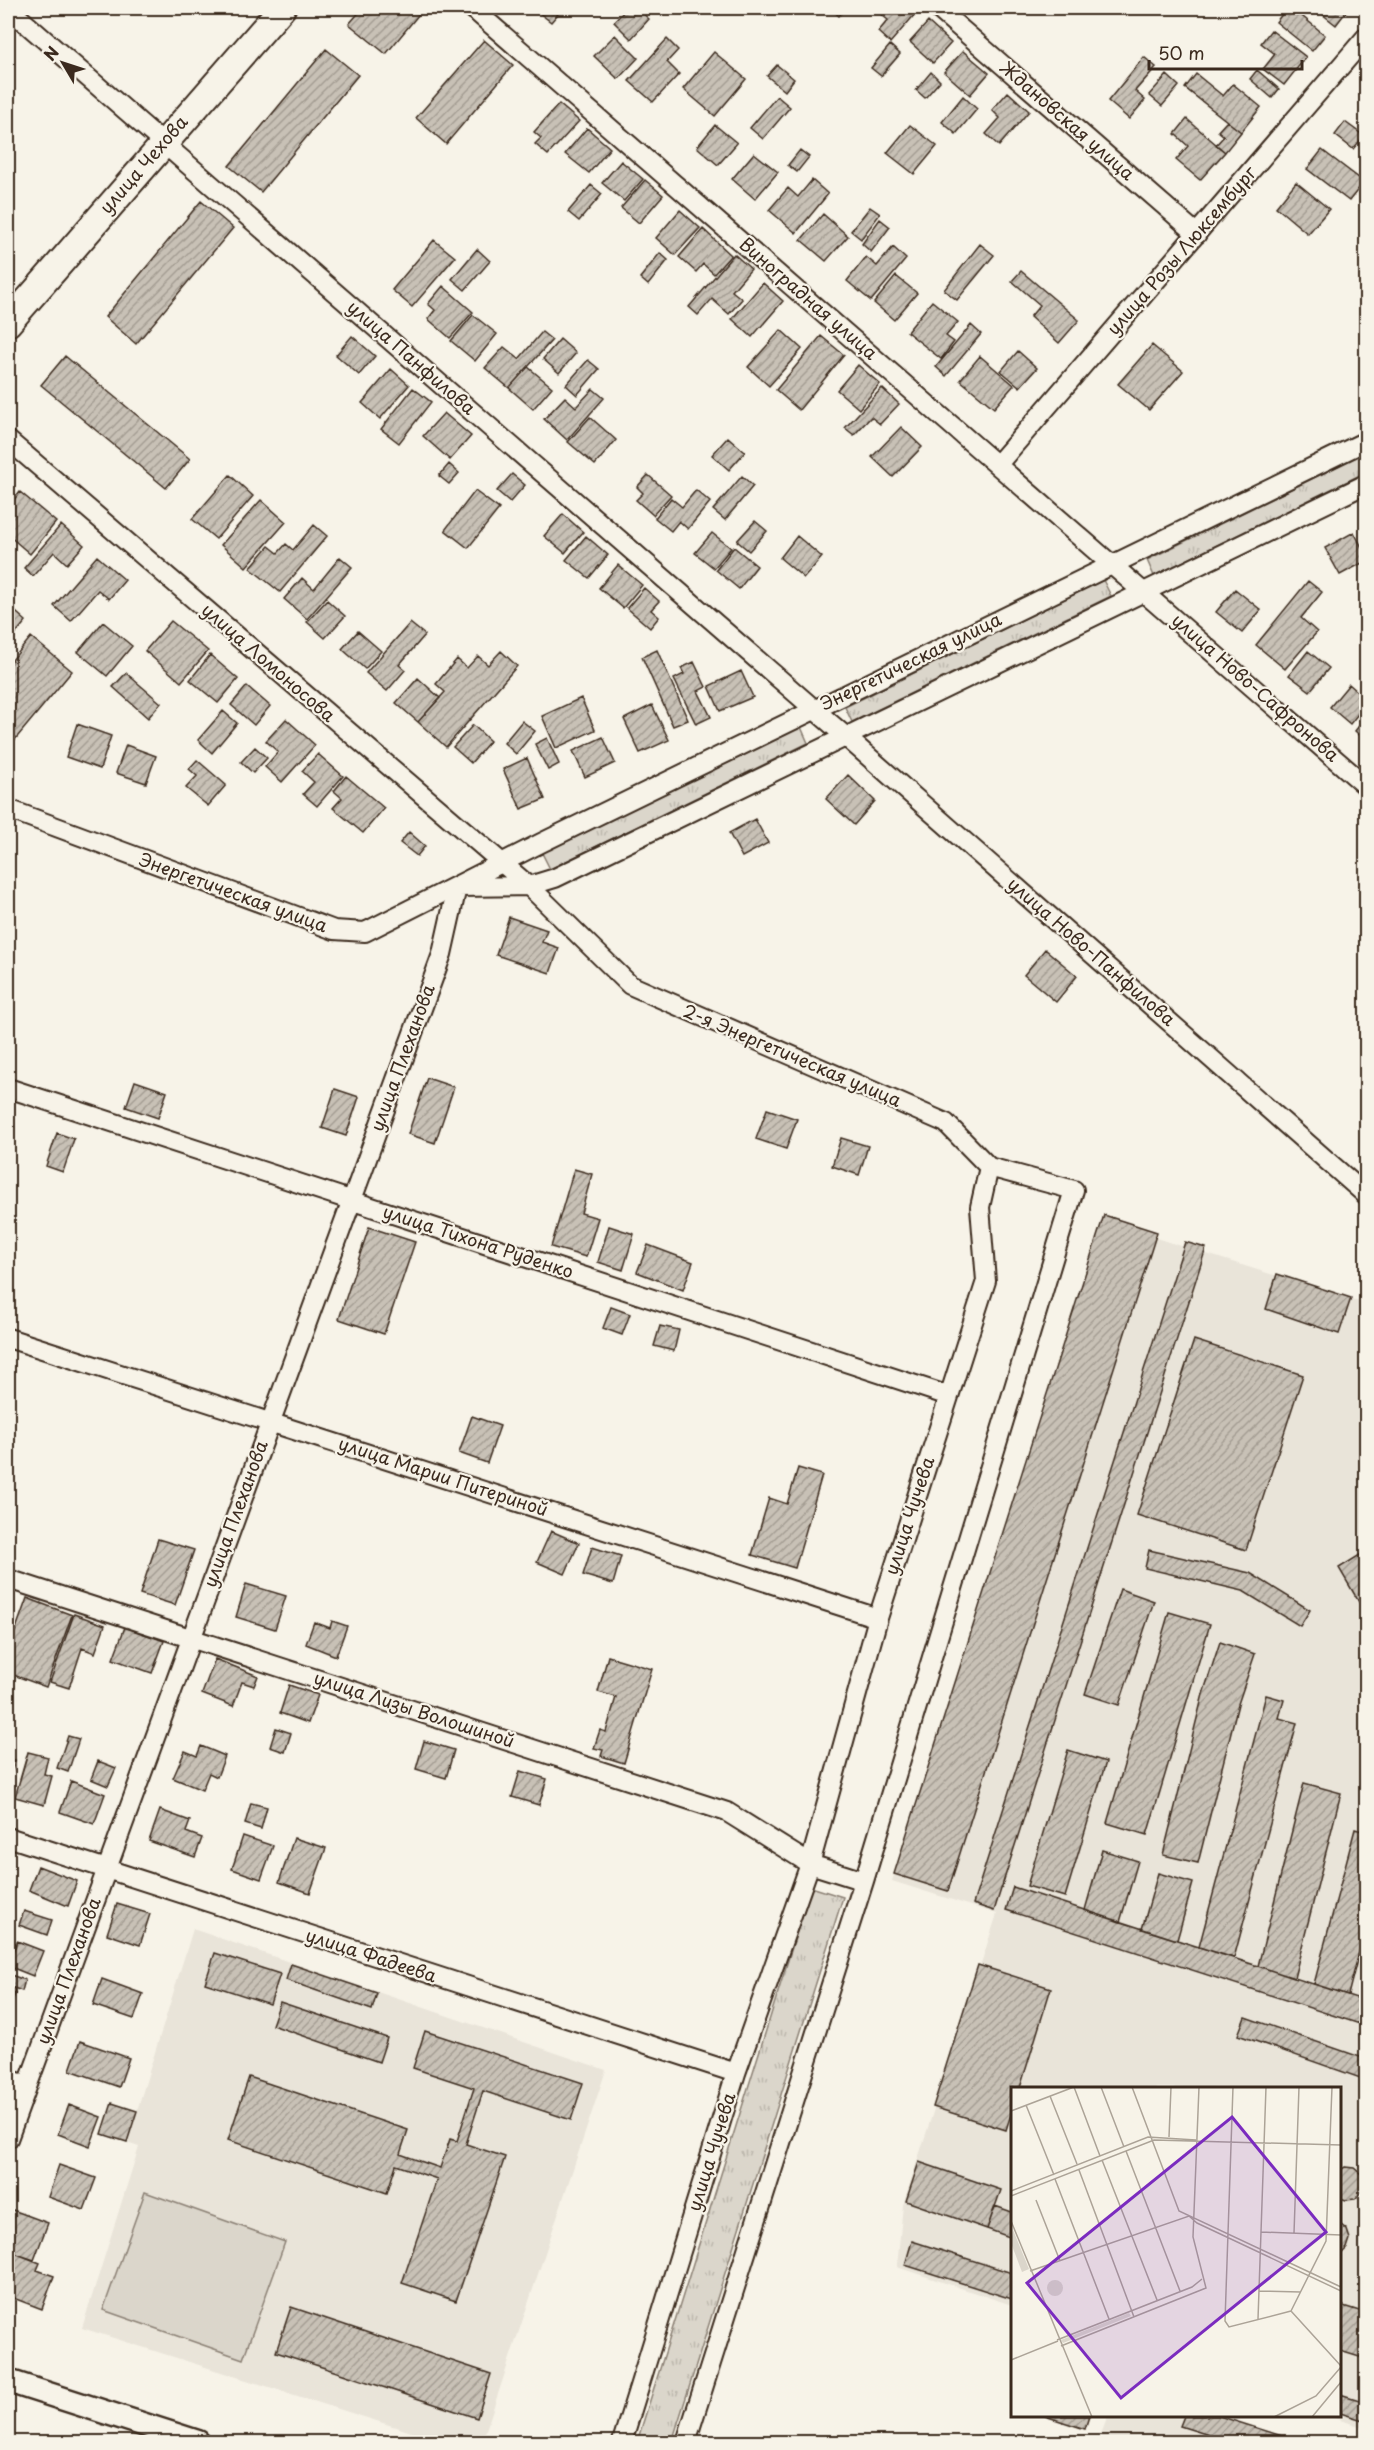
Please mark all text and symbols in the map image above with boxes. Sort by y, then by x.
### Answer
north arrow [33,33,93,93]
scale bar [1149,33,1302,71]
text: 50 m [1158,39,1205,66]
text: N [37,40,64,65]
street label: Ждановская улица [995,54,1142,186]
street label: улица Чехова [92,108,194,219]
street label: улица Розы Люксембург [1100,159,1263,340]
street label: Виноградная улица [734,230,884,366]
street label: улица Панфилова [342,293,483,421]
street label: улица Ломоносова [196,596,342,728]
street label: Энергетическая улица [815,605,1006,716]
street label: улица Ново-Сафронова [1166,606,1346,768]
street label: Энергетическая улица [136,845,332,938]
street label: улица Ново-Панфилова [1002,870,1182,1032]
street label: улица Плеханова [362,979,441,1135]
street label: 2-я Энергетическая улица [679,996,907,1113]
street label: улица Тихона Руденко [380,1197,577,1284]
street label: улица Марии Питериной [335,1429,552,1522]
street label: улица Плеханова [195,1435,274,1591]
street label: улица Чучева [877,1452,941,1578]
street label: улица Лизы Волошиной [311,1663,518,1754]
street label: улица Плеханова [28,1892,107,2048]
street label: улица Фадеева [302,1921,441,1989]
inset map [1011,2087,1341,2417]
street label: улица Чучева [680,2088,742,2214]

